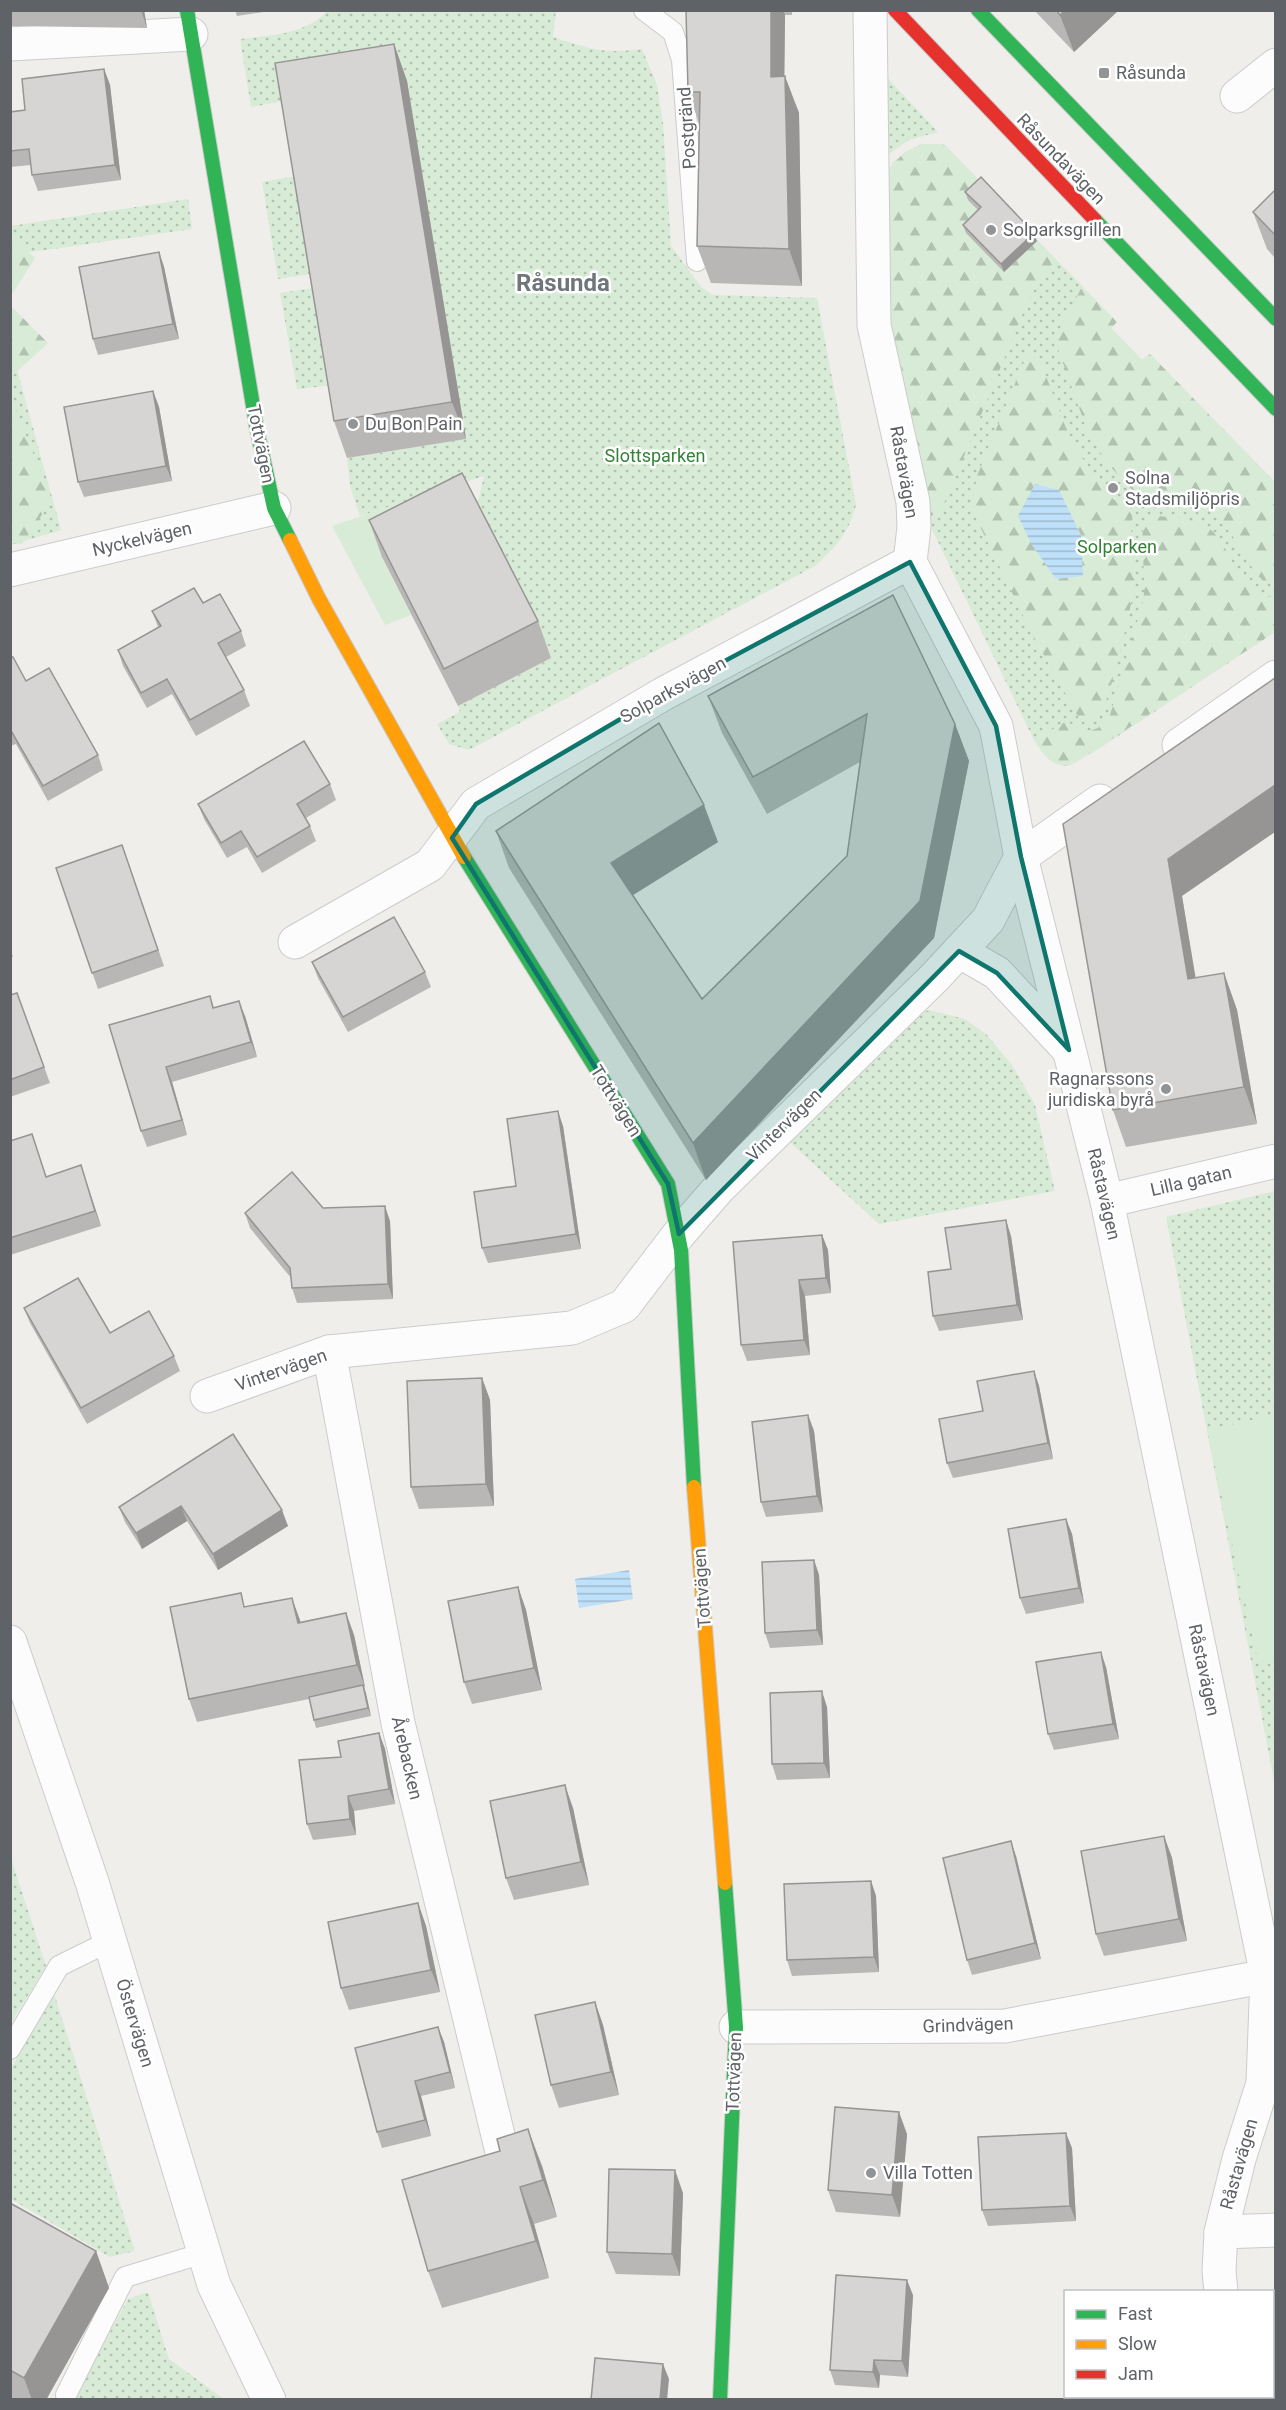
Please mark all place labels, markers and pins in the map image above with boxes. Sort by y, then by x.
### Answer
place label: Råsunda [1116,62,1186,83]
marker: Råsunda [1097,66,1111,80]
place label: Solparksgrillen [1003,219,1122,240]
marker: Solparksgrillen [984,223,998,237]
place label: Du Bon Pain [365,413,462,434]
marker: Du Bon Pain [346,417,360,431]
place label: Solna Stadsmiljöpris [1125,467,1240,509]
marker: Solna Stadsmiljöpris [1106,481,1120,495]
place label: Ragnarssons juridiska byrå [1047,1068,1154,1110]
marker: Ragnarssons juridiska byrå [1159,1082,1173,1096]
place label: Villa Totten [883,2162,973,2183]
marker: Villa Totten [864,2166,878,2180]

